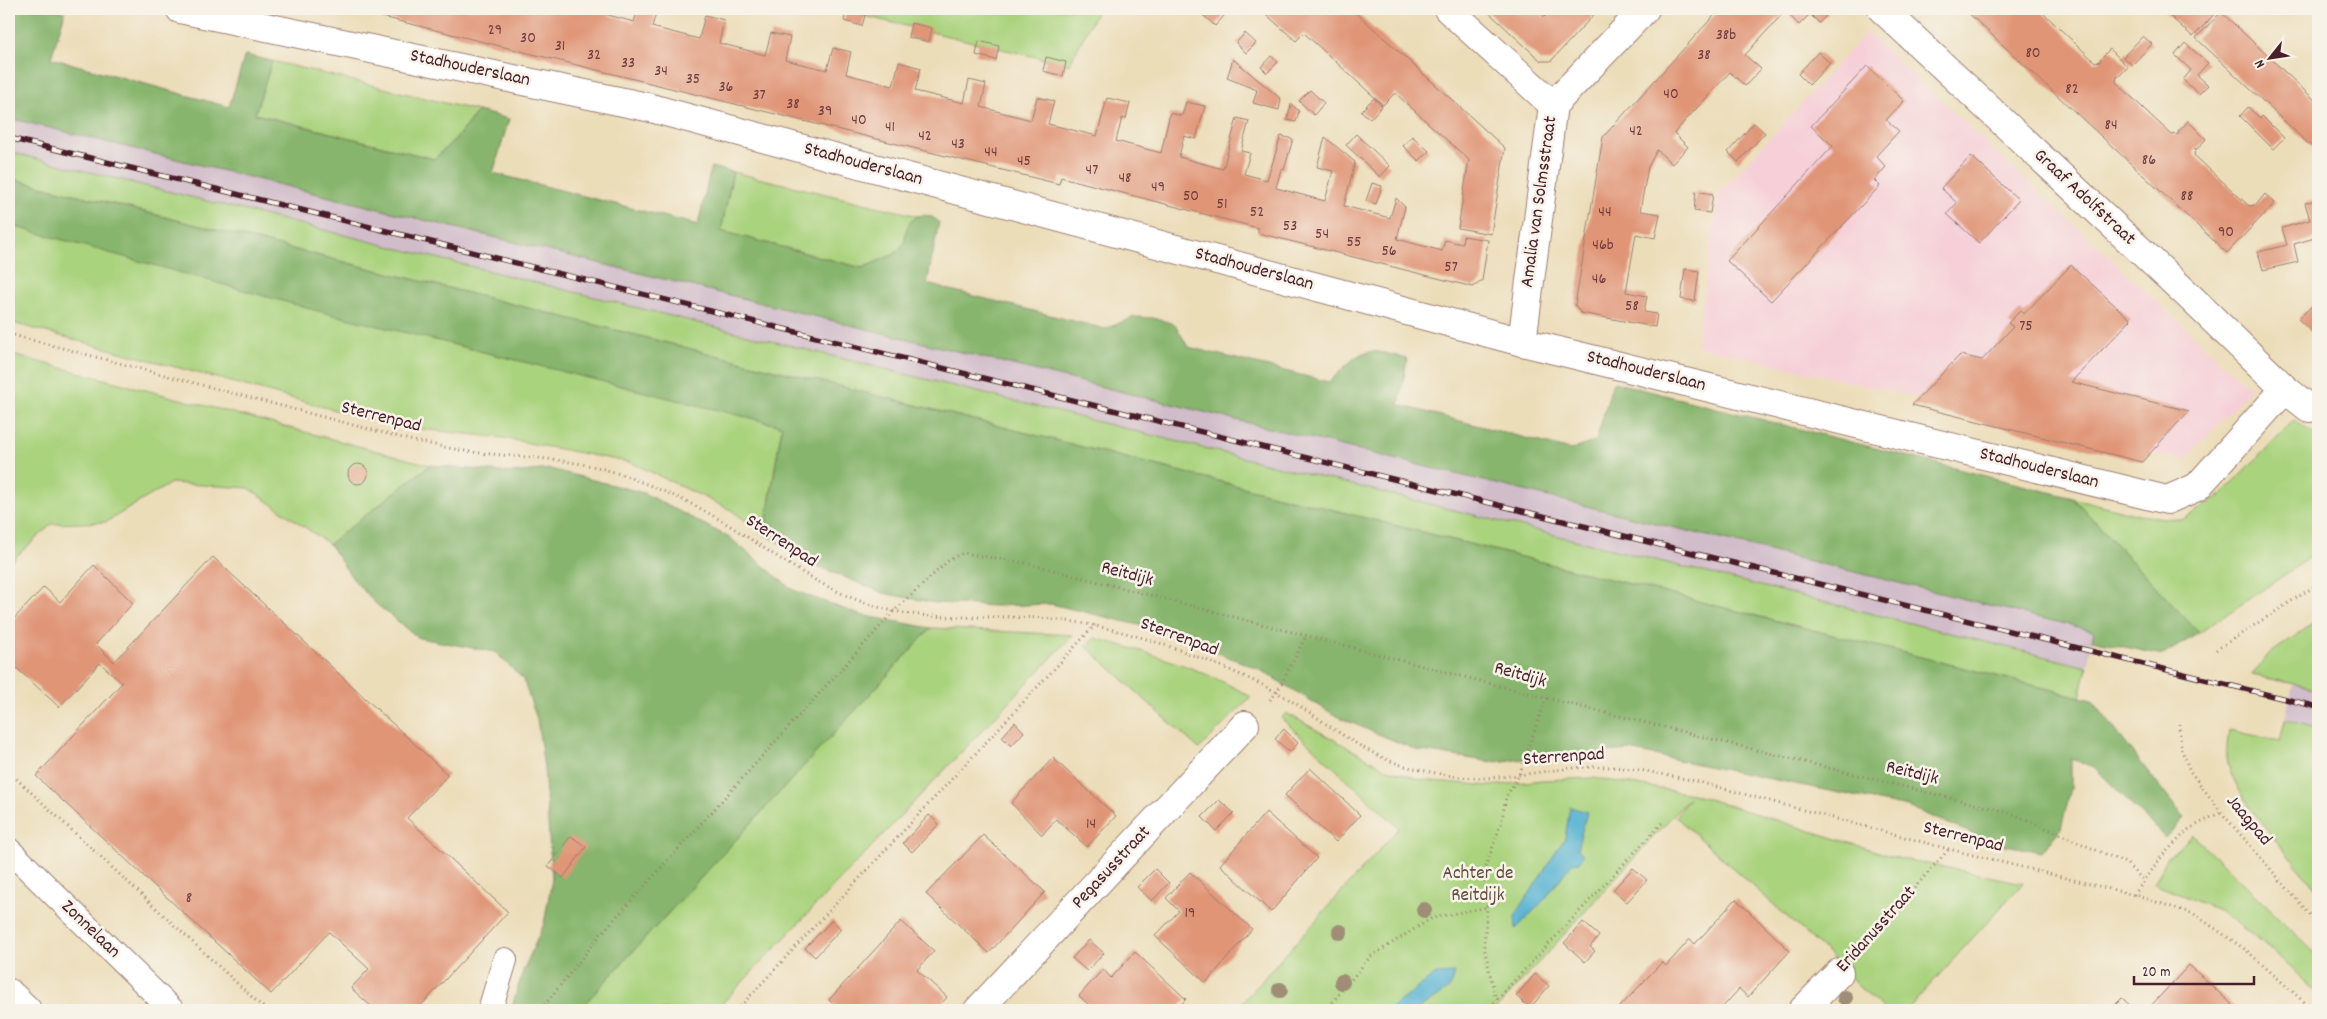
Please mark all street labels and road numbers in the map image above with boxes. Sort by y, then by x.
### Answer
street label: Stadhouderslaan [408,43,532,95]
street label: Amalia van Solmsstraat [1515,115,1565,289]
street label: Stadhouderslaan [801,136,925,194]
street label: Graaf Adolfstraat [2027,143,2141,253]
street label: Stadhouderslaan [1192,241,1316,299]
street label: Stadhouderslaan [1584,344,1708,400]
street label: Sterrenpad [338,395,424,441]
street label: Stadhouderslaan [1977,441,2101,497]
street label: Sterrenpad [739,508,823,576]
street label: Reitdijk [1098,555,1156,595]
street label: Sterrenpad [1136,611,1222,665]
street label: Reitdijk [1491,656,1550,696]
street label: Sterrenpad [1522,742,1606,774]
street label: Reitdijk [1883,754,1941,794]
street label: Jaagpad [2218,789,2278,853]
street label: Sterrenpad [1920,815,2006,861]
street label: Pegasusstraat [1066,820,1158,916]
street label: Eridanusstraat [1831,881,1923,979]
street label: Zonnelaan [54,895,126,965]

